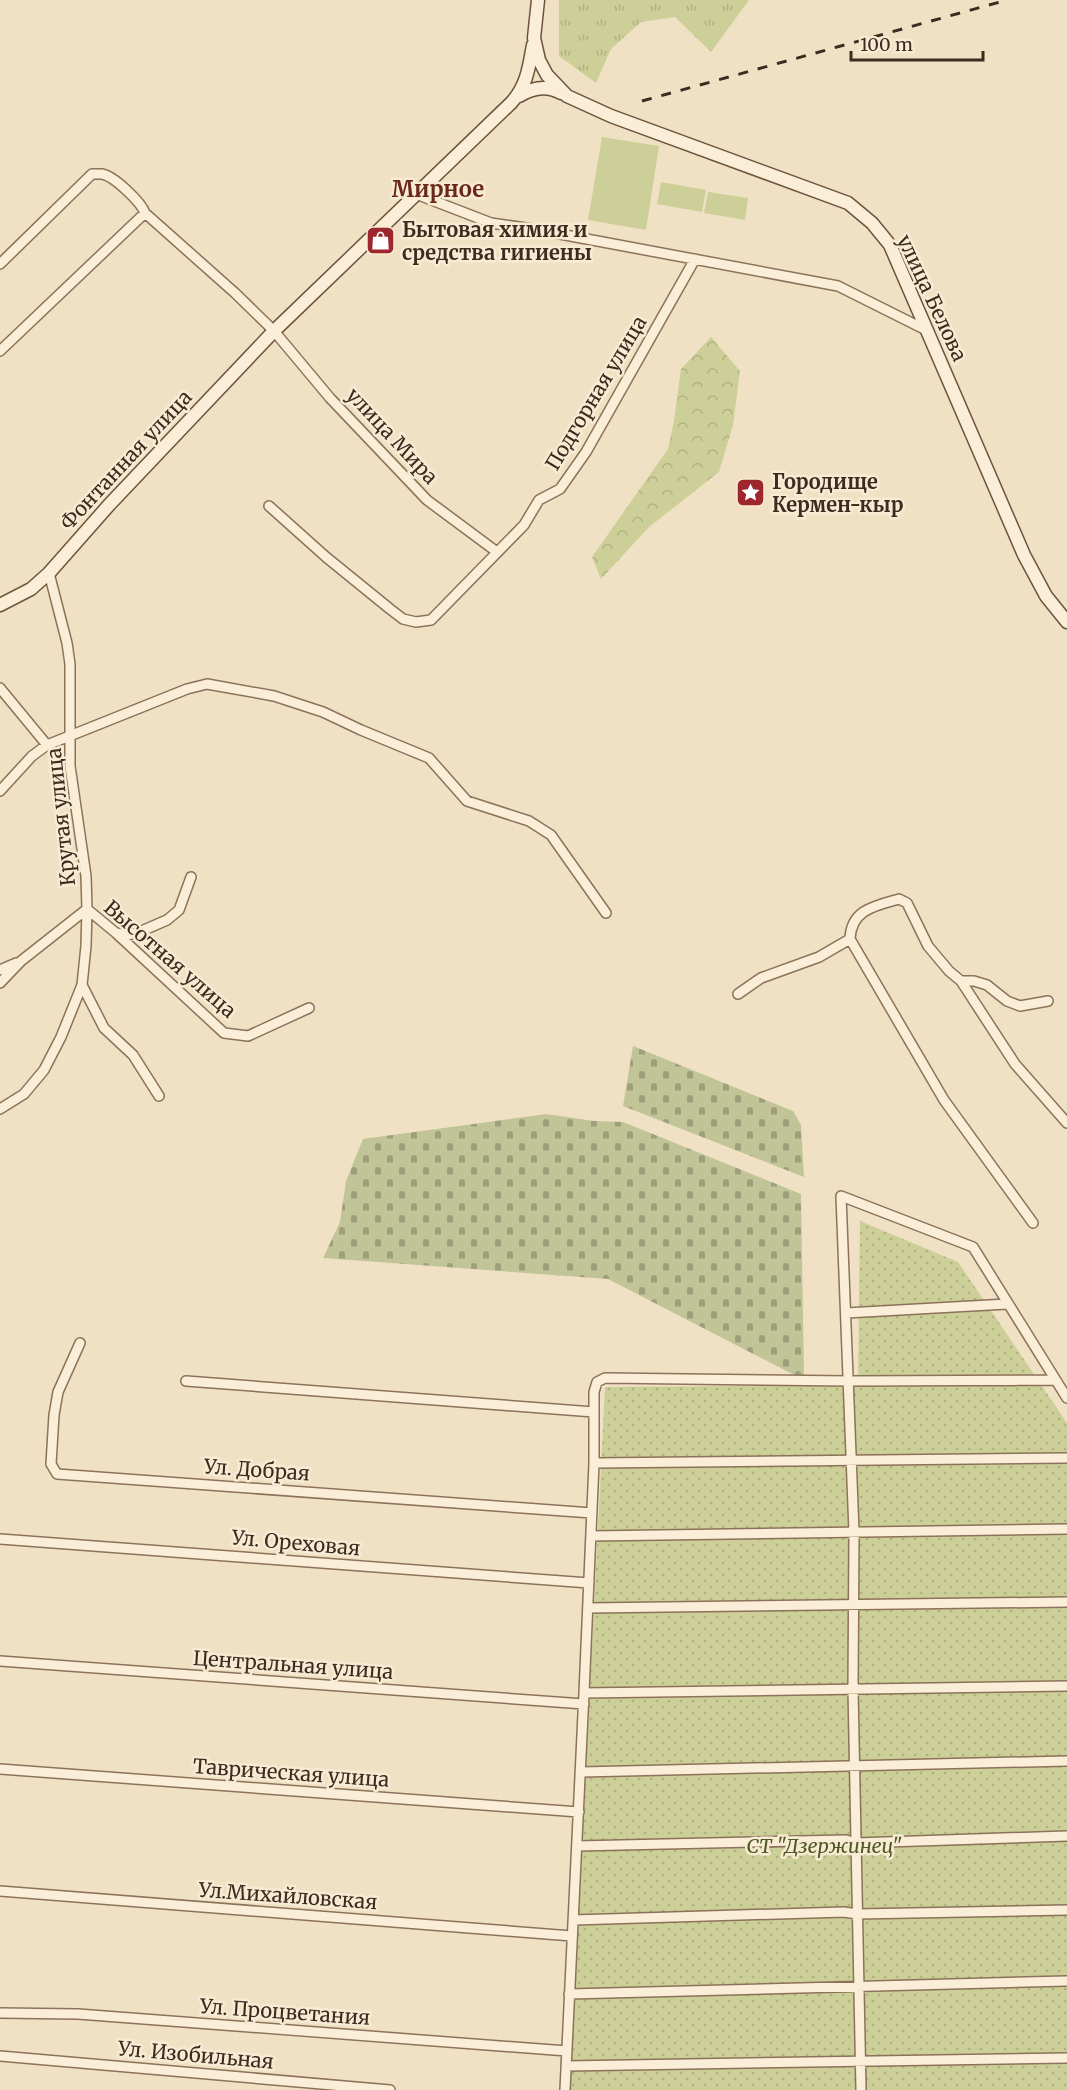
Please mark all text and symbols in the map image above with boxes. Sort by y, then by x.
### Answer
scale bar [851,24,983,62]
text: 100 m [860,33,913,56]
district label: Мирное [392,175,484,203]
place label: Бытовая химия и средства гигиены [402,217,592,265]
shop icon: Бытовая химия и средства гигиены [365,225,397,257]
street label: улица Белова [892,230,973,365]
street label: Подгорная улица [540,311,652,475]
street label: улица Мира [341,382,444,489]
street label: Фонтанная улица [54,384,197,535]
place label: Городище Кермен-кыр [772,469,904,517]
place icon: Городище Кермен-кыр [735,477,767,509]
street label: Крутая улица [41,747,80,887]
street label: Высотная улица [99,895,242,1023]
street label: Ул. Добрая [202,1453,311,1486]
street label: Ул. Ореховая [230,1524,361,1561]
street label: Центральная улица [192,1645,394,1684]
street label: Таврическая улица [192,1753,390,1792]
park label: СТ "Дзержинец" [746,1833,902,1858]
street label: Ул.Михайловская [197,1877,378,1914]
street label: Ул. Процветания [198,1993,371,2030]
street label: Ул. Изобильная [116,2035,275,2074]

